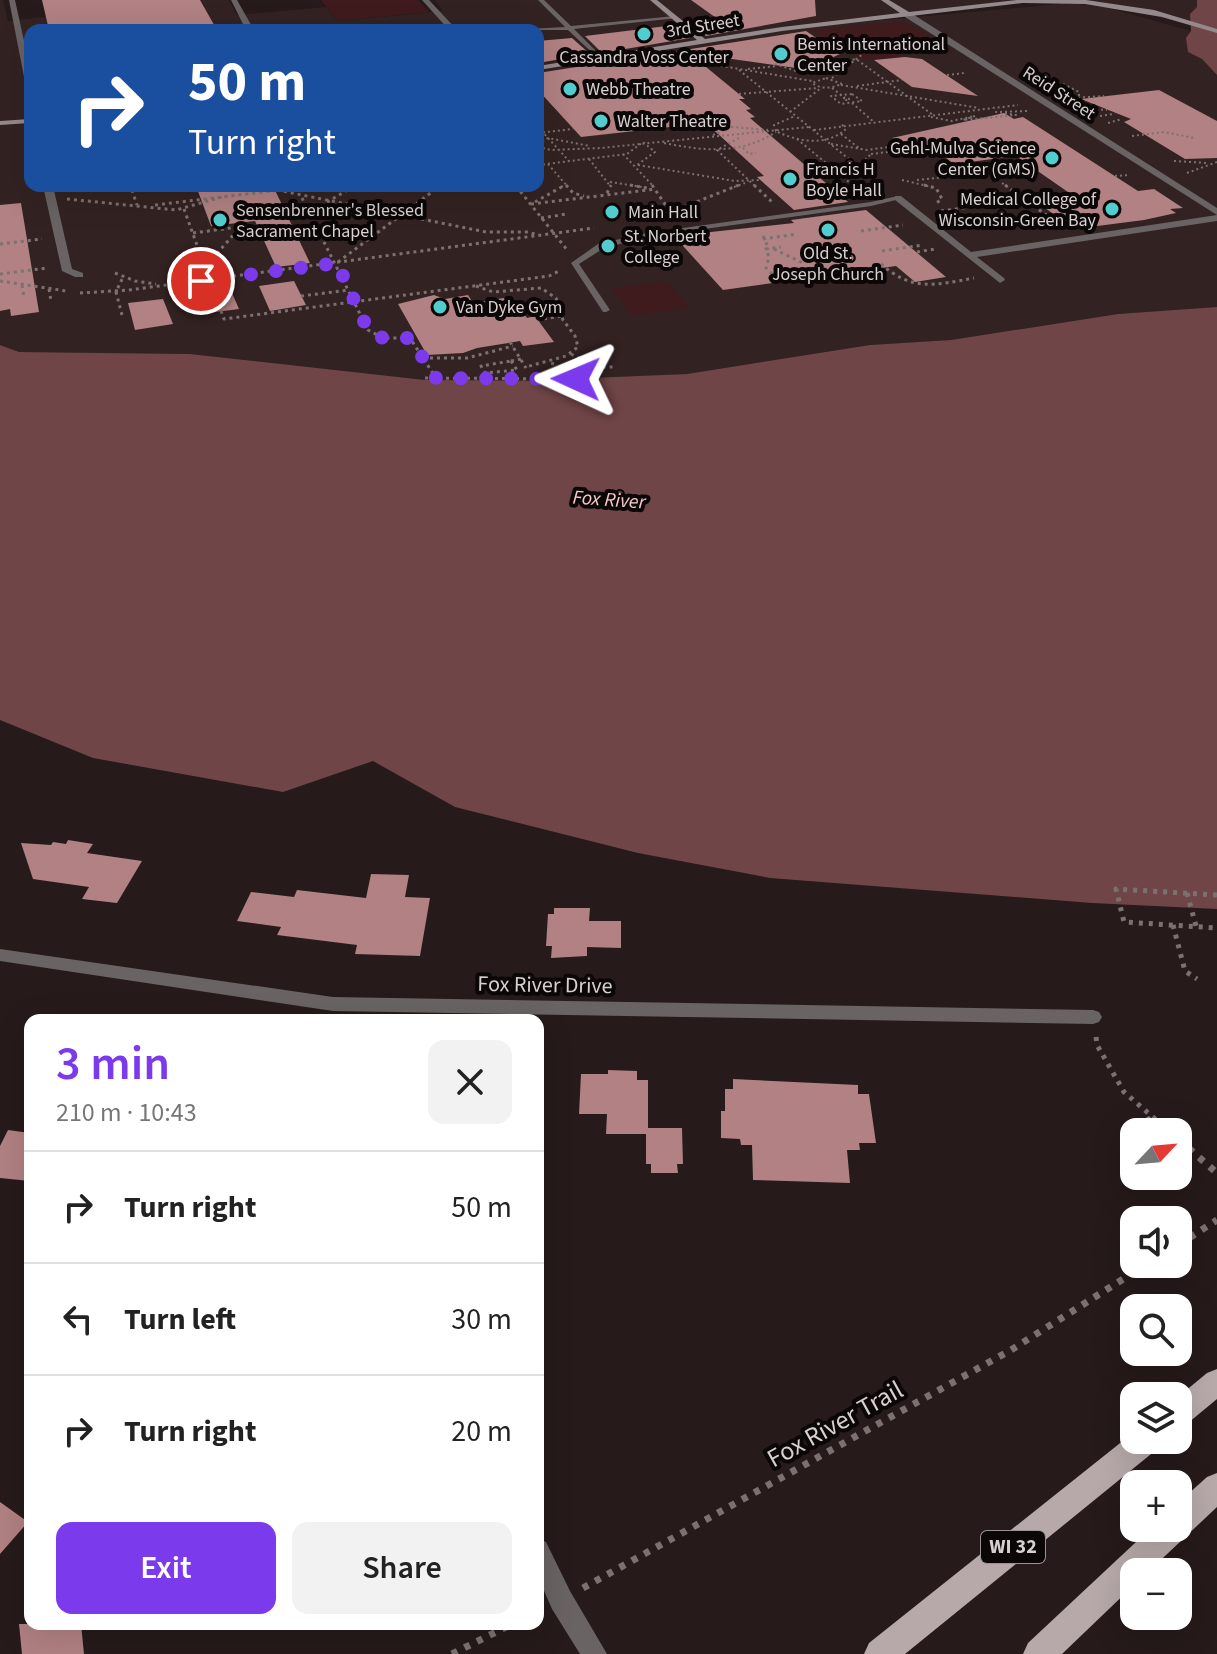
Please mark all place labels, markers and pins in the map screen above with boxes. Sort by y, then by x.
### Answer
marker: Cassandra Voss Center [635,25,653,43]
place label: Bemis International Center [797,32,945,78]
place label: Cassandra Voss Center [559,45,729,70]
marker: Bemis International Center [772,45,790,63]
place label: Webb Theatre [586,77,691,102]
marker: Webb Theatre [561,80,579,98]
place label: Walter Theatre [617,109,727,134]
marker: Walter Theatre [592,112,610,130]
place label: Gehl-Mulva Science Center (GMS) [890,136,1036,182]
marker: Gehl-Mulva Science Center (GMS) [1043,149,1061,167]
place label: Francis H Boyle Hall [806,157,882,203]
marker: Francis H Boyle Hall [781,170,799,188]
place label: Medical College of Wisconsin-Green Bay [939,187,1097,233]
place label: Sensenbrenner's Blessed Sacrament Chapel [236,198,424,244]
place label: Main Hall [628,200,698,225]
marker: Medical College of Wisconsin-Green Bay [1103,200,1121,218]
marker: Main Hall [603,203,621,221]
marker: Sensenbrenner's Blessed Sacrament Chapel [211,211,229,229]
marker: Old St. Joseph Church [819,221,837,239]
place label: St. Norbert College [624,224,706,270]
marker: St. Norbert College [599,237,617,255]
place label: Old St. Joseph Church [772,241,884,287]
pin [167,247,235,315]
place label: Van Dyke Gym [456,295,562,320]
marker: Van Dyke Gym [431,298,449,316]

